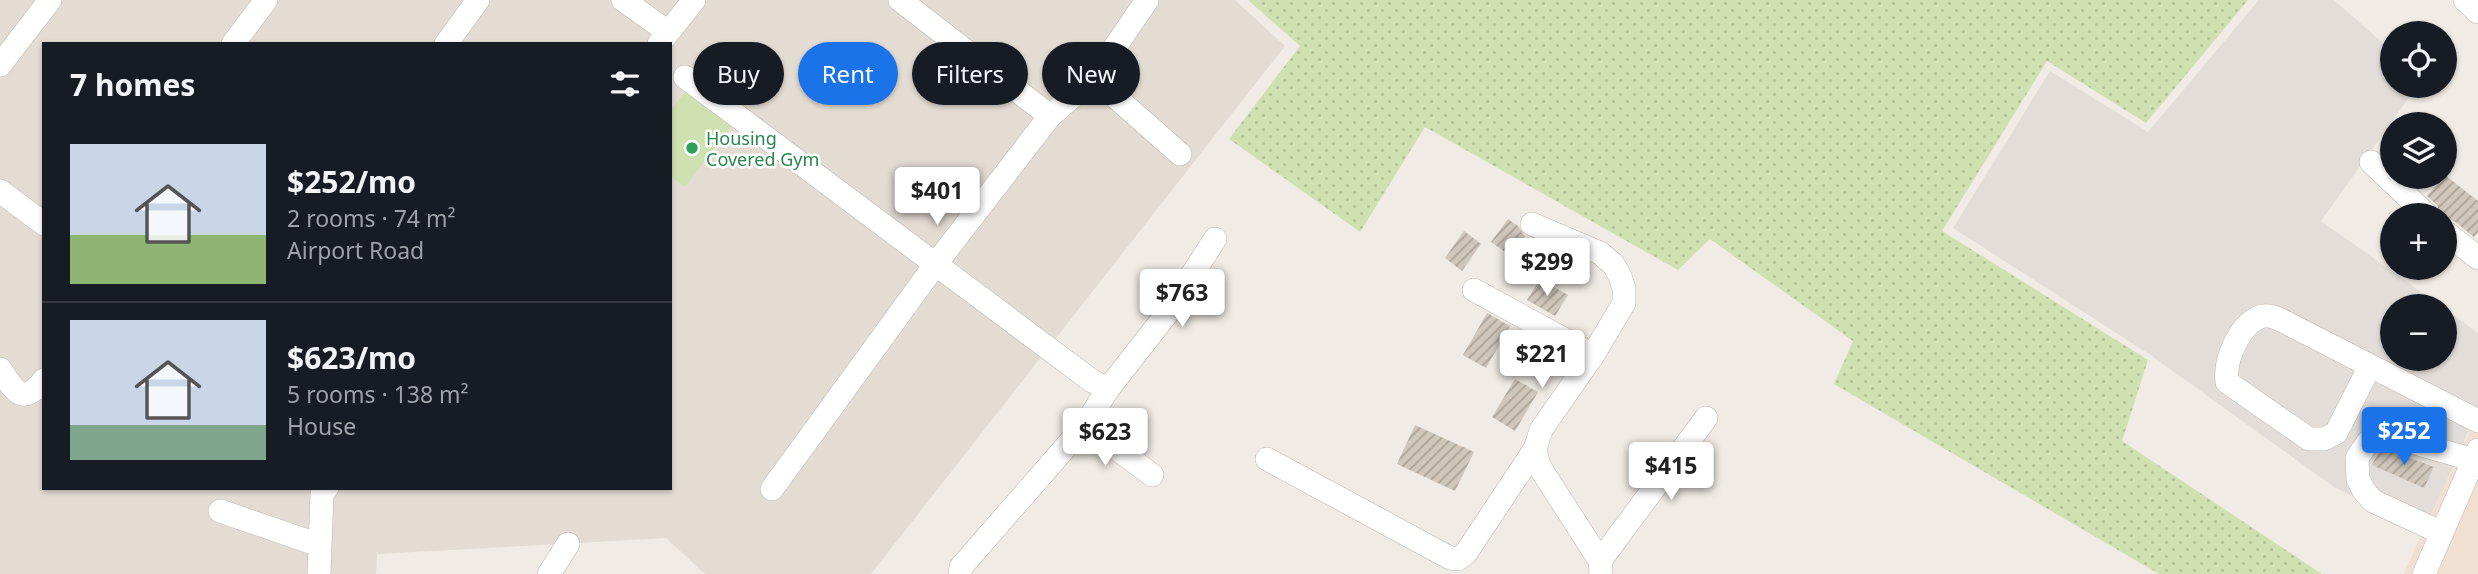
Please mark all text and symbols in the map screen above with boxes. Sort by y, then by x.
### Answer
map controls [2380,21,2457,371]
button: locate [2380,21,2457,98]
chip: Buy [693,42,784,105]
chip: Rent [798,42,898,105]
chip: Filters [912,42,1028,105]
chip: New [1042,42,1140,105]
text: 7 homes [70,64,195,105]
icon: filters [606,65,644,103]
button: layers [2380,112,2457,189]
place label: Housing Covered Gym [706,126,819,171]
marker: Housing Covered Gym [684,140,700,156]
text: $252/mo [287,161,416,202]
pin: $401 [896,168,978,227]
icon: home [126,172,210,256]
text: $401 [911,174,963,206]
text: 2 rooms · 74 m² [287,202,456,234]
button: + [2380,203,2457,280]
text: Airport Road [287,234,424,266]
pin: $299 [1506,238,1588,298]
text: $299 [1521,245,1573,277]
pin: $763 [1141,270,1223,329]
text: $763 [1156,276,1208,308]
button: − [2380,294,2457,371]
pin: $221 [1501,330,1583,390]
text: $623/mo [287,337,416,378]
text: $221 [1516,337,1568,369]
icon: home [126,348,210,432]
text: 5 rooms · 138 m² [287,378,469,410]
pin: $252 [2363,407,2445,467]
pin: $623 [1064,408,1146,468]
text: House [287,410,356,442]
text: $252 [2378,414,2430,446]
text: $623 [1079,415,1131,447]
pin: $415 [1630,442,1712,502]
text: $415 [1645,449,1697,481]

